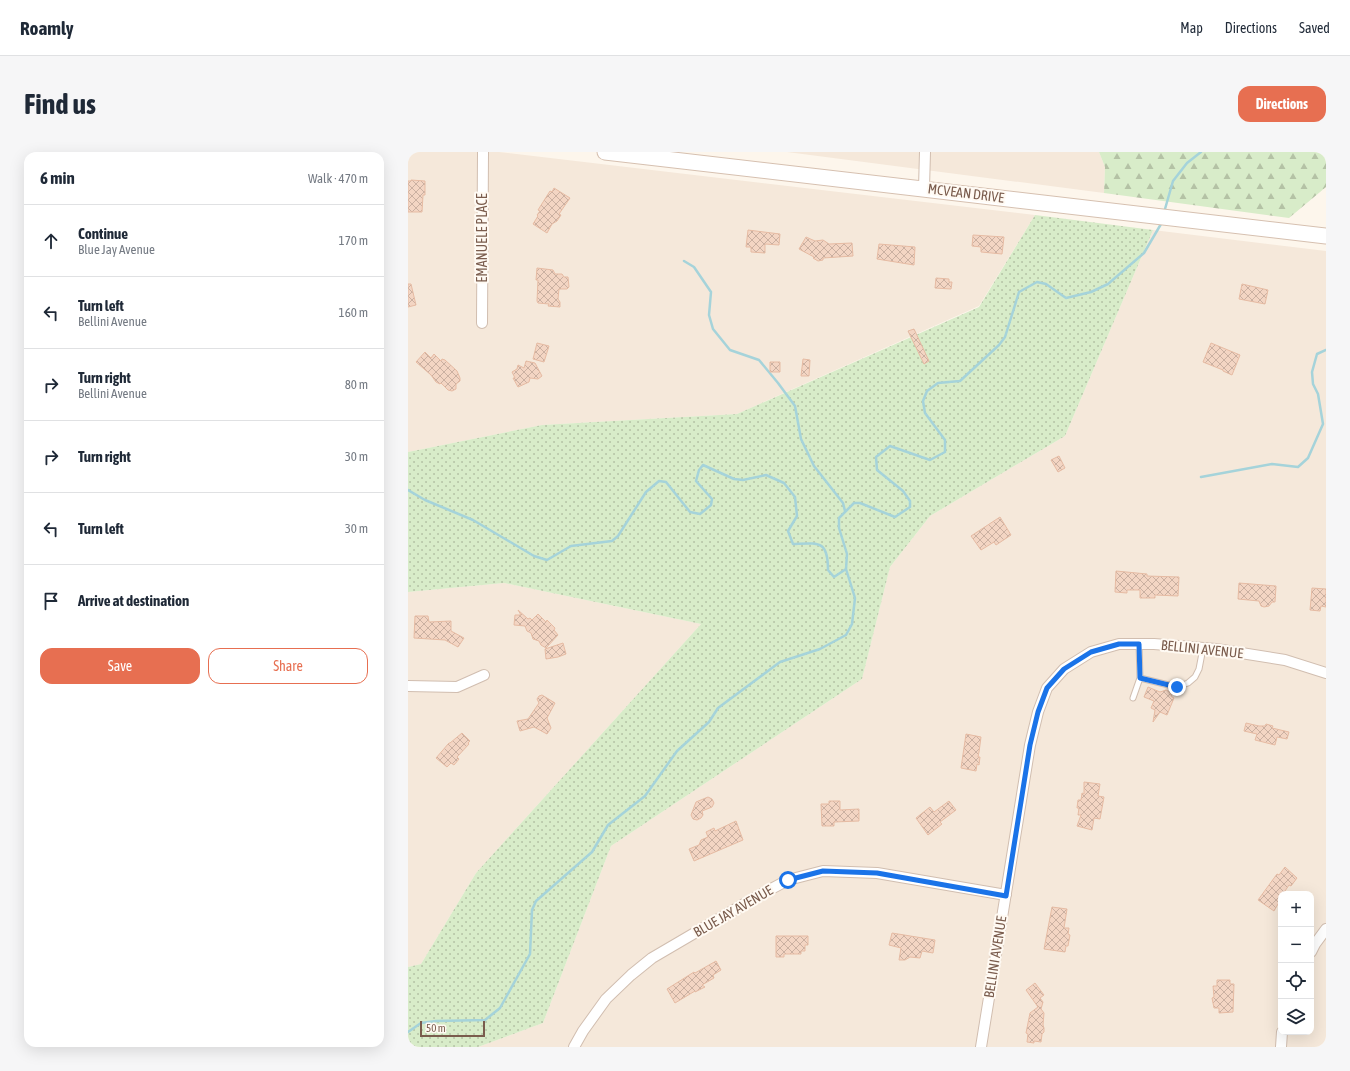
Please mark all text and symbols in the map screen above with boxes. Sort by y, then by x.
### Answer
text: Roamly [20,17,74,39]
text: Map [1180,20,1203,36]
text: Directions [1225,20,1277,36]
text: Saved [1299,20,1330,36]
button: Directions [1238,86,1326,122]
text: Find us [24,88,96,120]
text: 6 min [40,168,75,188]
text: Walk · 470 m [308,171,368,186]
street label: MCVEAN DRIVE [927,180,1005,206]
street label: EMANUELE PLACE [474,193,490,283]
text: Continue [78,225,128,242]
icon: ahead [40,230,62,252]
text: 170 m [339,233,368,248]
text: Blue Jay Avenue [78,242,155,257]
text: Turn left [78,297,124,314]
icon: left [40,302,62,324]
text: 160 m [339,305,368,320]
text: Bellini Avenue [78,314,147,329]
text: Turn right [78,369,131,386]
icon: right [40,374,62,396]
text: 80 m [345,377,368,392]
text: Bellini Avenue [78,386,147,401]
icon: right [40,446,62,468]
text: Turn right [78,448,131,465]
text: 30 m [345,449,368,464]
icon: left [40,518,62,540]
text: Turn left [78,520,124,537]
text: 30 m [345,521,368,536]
icon: arrive [40,590,62,612]
text: Arrive at destination [78,592,189,609]
street label: BELLINI AVENUE [1160,637,1244,661]
button: Save [40,648,200,684]
button: Share [208,648,368,684]
route end [1168,678,1186,696]
route start [779,871,797,889]
street label: BLUE JAY AVENUE [691,882,776,940]
map controls [1278,891,1314,1035]
button: + [1278,891,1314,927]
street label: BELLINI AVENUE [981,915,1009,999]
button: − [1278,927,1314,963]
button: locate [1278,963,1314,999]
button: layers [1278,999,1314,1035]
scale bar [420,1019,485,1038]
text: 50 m [426,1022,446,1034]

